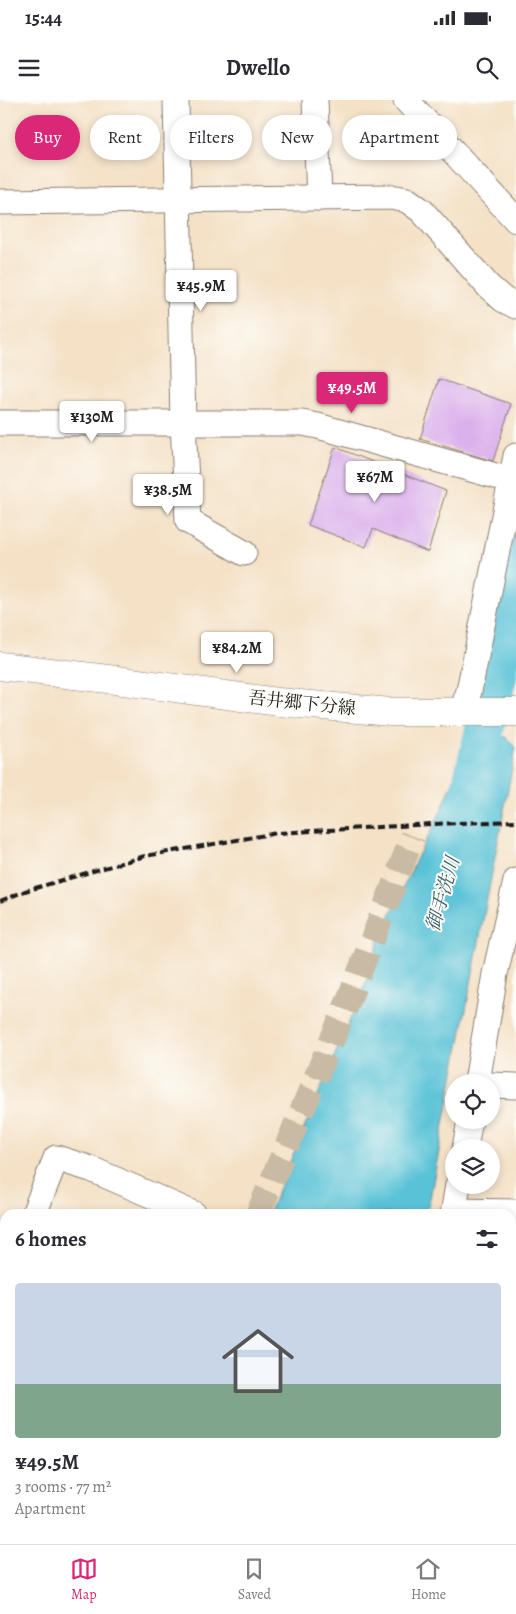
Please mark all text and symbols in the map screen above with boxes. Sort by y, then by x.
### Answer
text: 15:44 [25,5,62,31]
text: Dwello [226,53,290,83]
icon: menu [15,54,43,82]
icon: search [473,54,501,82]
chip: Buy [15,115,80,160]
chip: Rent [90,115,160,160]
chip: Filters [170,115,252,160]
chip: New [262,115,332,160]
chip: Apartment [342,115,457,160]
pin: ¥45.9M [160,270,242,312]
text: ¥45.9M [177,275,225,297]
pin: ¥49.5M [311,372,393,414]
text: ¥49.5M [328,377,376,399]
pin: ¥130M [57,400,127,443]
text: ¥130M [70,406,114,428]
pin: ¥67M [345,460,405,503]
text: ¥67M [357,466,393,488]
pin: ¥38.5M [127,474,209,516]
text: ¥38.5M [144,479,192,501]
pin: ¥84.2M [196,632,278,674]
text: ¥84.2M [212,637,262,659]
street label: 吾井郷下分線 [247,685,357,721]
water label: 御手洗川 [420,852,467,934]
map controls [445,1074,500,1194]
button: locate [445,1074,500,1129]
button: layers [445,1139,500,1194]
text: 6 homes [15,1225,87,1253]
icon: filters [473,1225,501,1253]
icon: home [213,1316,303,1406]
text: ¥49.5M [15,1448,79,1476]
text: 3 rooms · 77 m² [15,1476,111,1498]
text: Apartment [15,1498,86,1520]
tab: Map [70,1555,98,1604]
tab: Saved [238,1555,271,1604]
tab: Home [411,1555,446,1604]

